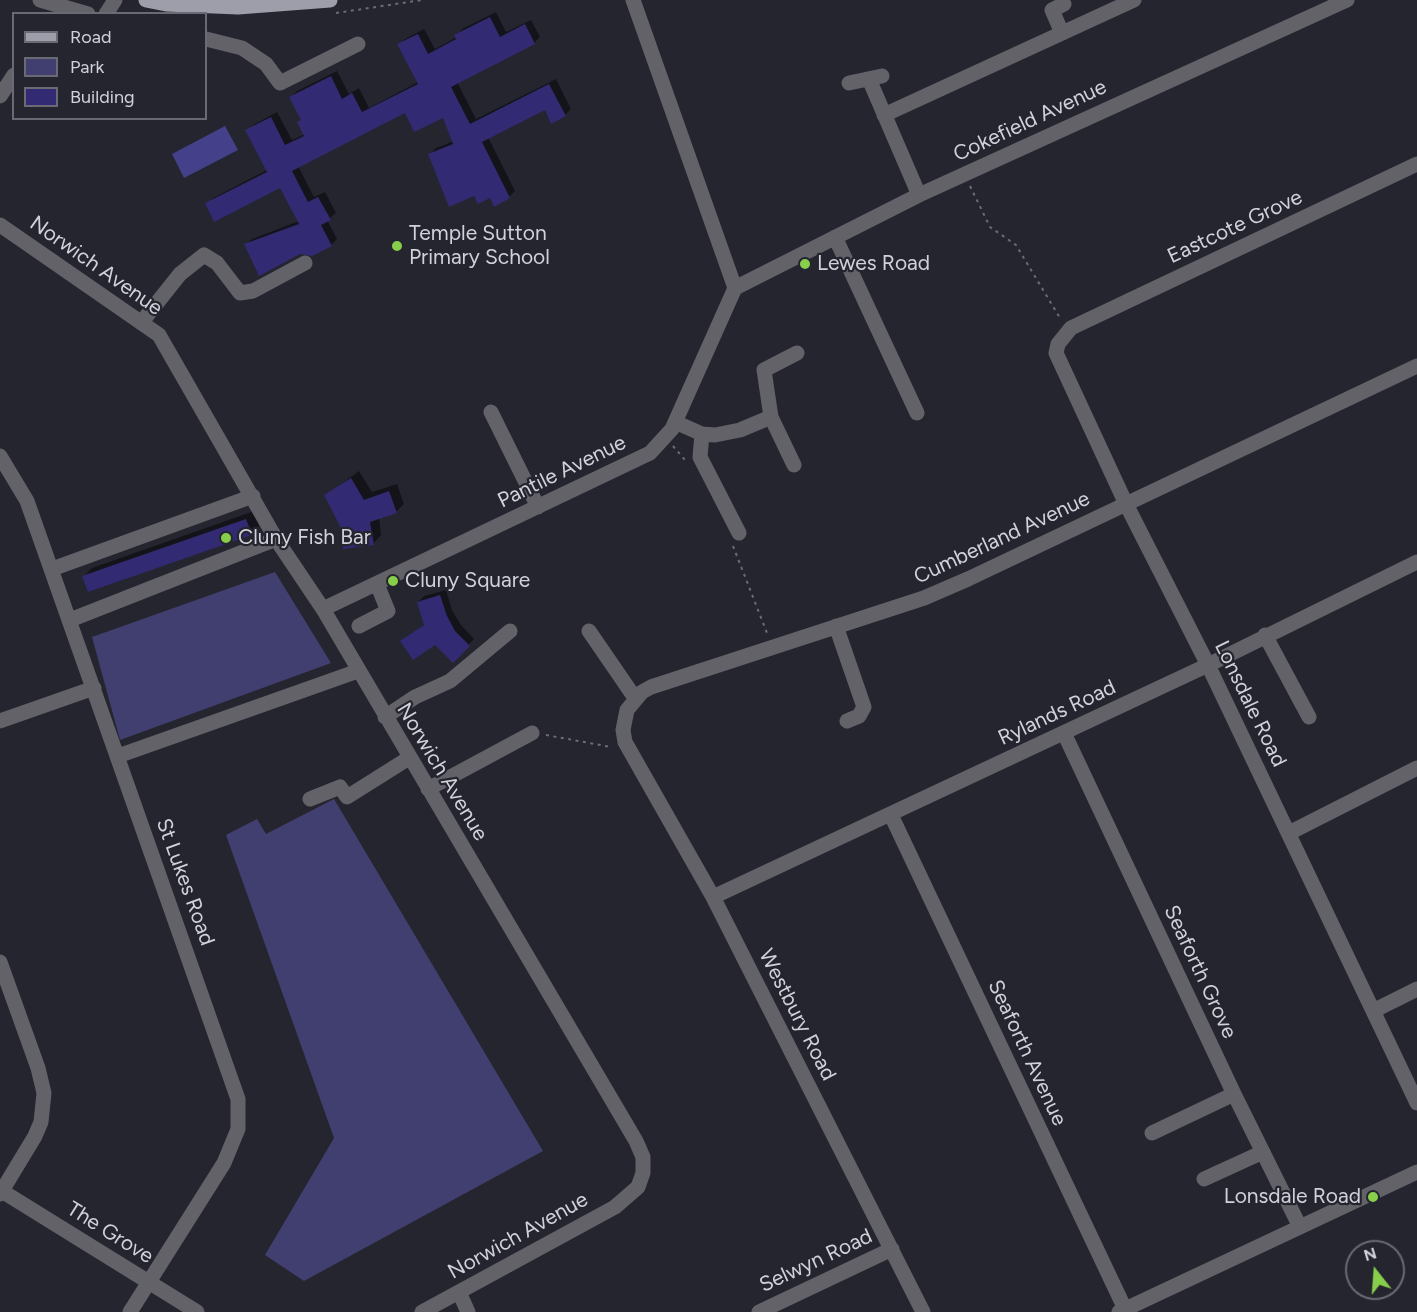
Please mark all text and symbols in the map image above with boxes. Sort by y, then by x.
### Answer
legend [12,12,207,120]
text: Road [70,26,111,48]
text: Park [70,56,104,78]
street label: Cokefield Avenue [949,75,1111,167]
text: Building [70,86,135,108]
street label: Eastcote Grove [1164,185,1306,269]
street label: Norwich Avenue [25,211,167,321]
place label: Temple Sutton Primary School [409,221,550,271]
marker: Temple Sutton Primary School [390,239,404,253]
place label: Lewes Road [817,251,930,277]
marker: Lewes Road [798,257,812,271]
street label: Pantile Avenue [494,430,630,514]
street label: Cumberland Avenue [910,486,1094,590]
place label: Cluny Fish Bar [238,525,371,551]
marker: Cluny Fish Bar [219,531,233,545]
place label: Cluny Square [405,568,530,594]
marker: Cluny Square [386,574,400,588]
street label: Lonsdale Road [1209,637,1291,771]
street label: Rylands Road [994,675,1120,751]
street label: Norwich Avenue [391,699,493,845]
street label: St Lukes Road [150,815,220,949]
street label: Seaforth Grove [1158,901,1242,1043]
street label: Westbury Road [753,945,841,1085]
street label: Seaforth Avenue [982,976,1072,1130]
place label: Lonsdale Road [1224,1184,1361,1210]
street label: Norwich Avenue [444,1187,592,1285]
marker: Lonsdale Road [1366,1190,1380,1204]
street label: The Grove [62,1197,158,1269]
street label: Selwyn Road [756,1224,876,1298]
north arrow [1345,1240,1405,1300]
text: N [1361,1243,1379,1265]

